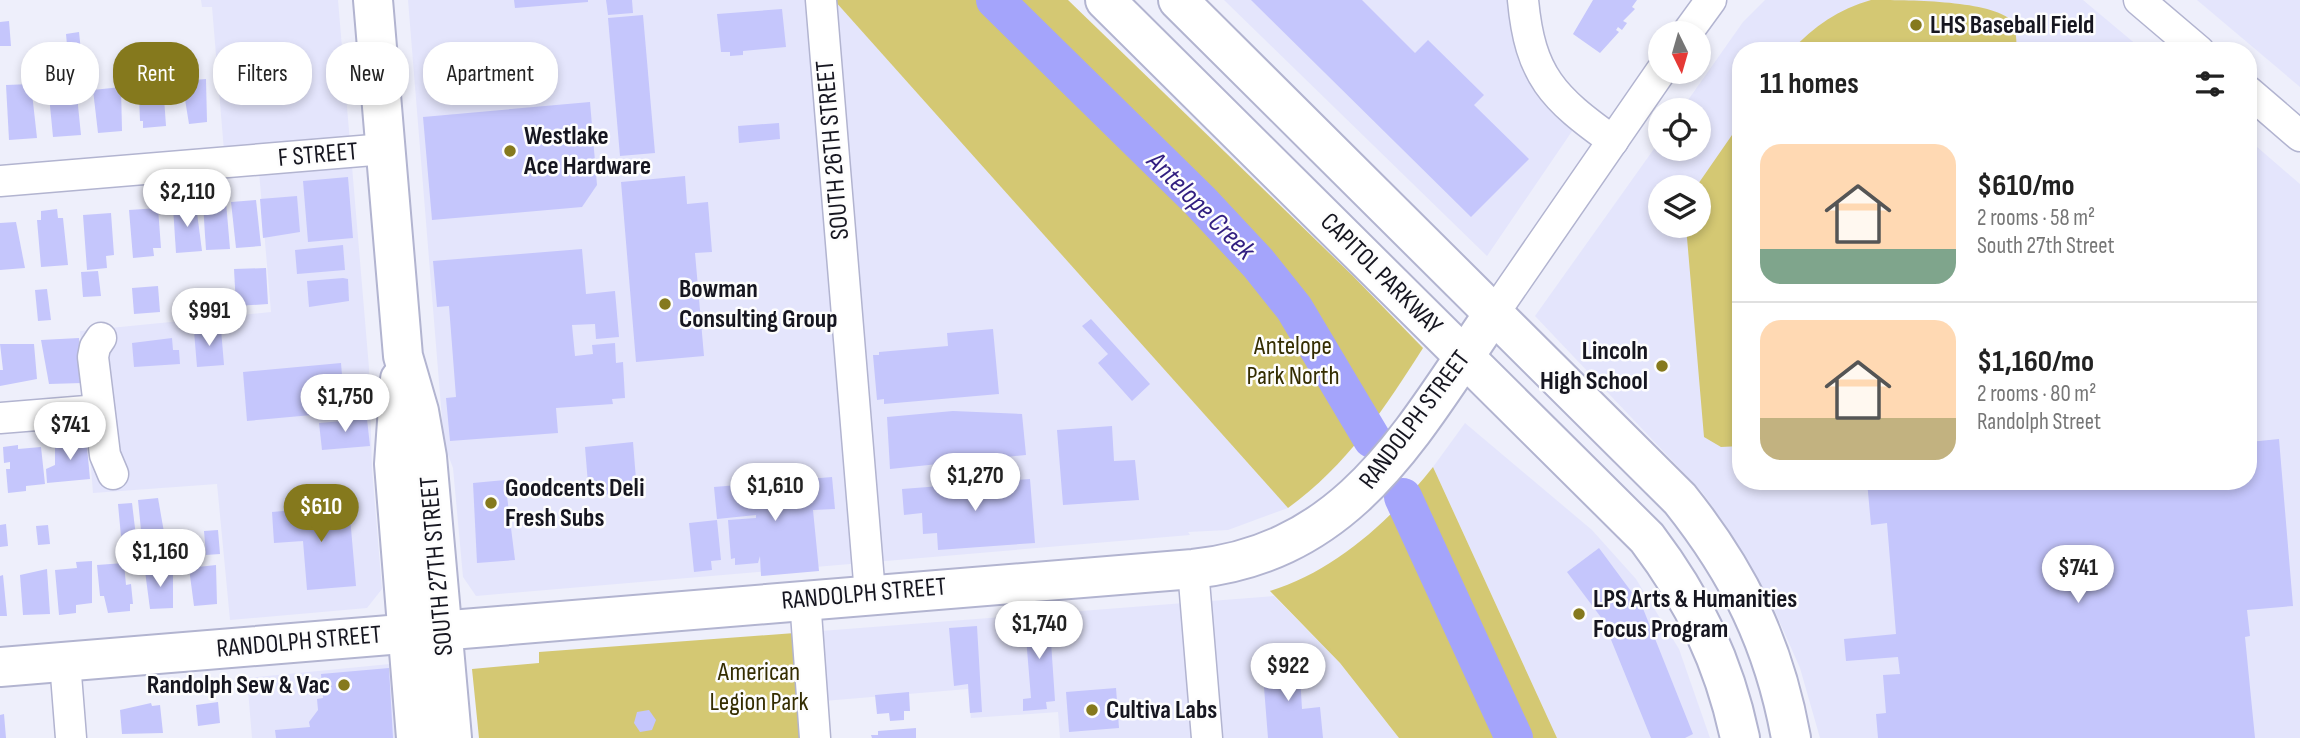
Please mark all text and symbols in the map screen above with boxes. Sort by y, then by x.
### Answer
place label: LHS Baseball Field [1930,10,2094,41]
marker: LHS Baseball Field [1908,17,1924,33]
north arrow [1648,21,1712,84]
map controls [1648,21,1711,238]
chip: Buy [21,42,99,105]
chip: Rent [113,42,199,105]
chip: Filters [213,42,312,105]
chip: New [326,42,409,105]
chip: Apartment [423,42,558,105]
street label: SOUTH 26TH STREET [810,59,856,241]
icon: filters [2191,65,2229,103]
text: 11 homes [1760,66,1859,102]
button: locate [1648,98,1711,161]
place label: Westlake Ace Hardware [523,121,651,182]
street label: F STREET [277,136,359,174]
marker: Westlake Ace Hardware [502,143,518,159]
water label: Antelope Creek [1139,144,1263,268]
text: $610/mo [1977,168,2074,204]
pin: $2,110 [130,170,244,229]
icon: home [1816,172,1900,256]
button: layers [1648,175,1711,238]
text: $2,110 [159,178,215,206]
text: 2 rooms · 58 m² [1977,204,2095,232]
street label: CAPITOL PARKWAY [1314,207,1448,341]
text: South 27th Street [1977,232,2114,260]
place label: Bowman Consulting Group [679,274,837,335]
pin: $991 [168,288,250,348]
marker: Bowman Consulting Group [657,296,673,312]
text: $991 [188,297,230,325]
park label: Antelope Park North [1246,331,1340,392]
place label: Lincoln High School [1540,336,1648,397]
text: $1,160/mo [1977,344,2094,380]
street label: RANDOLPH STREET [1353,345,1477,495]
icon: home [1816,348,1900,432]
marker: Lincoln High School [1654,358,1670,374]
pin: $1,750 [288,374,402,434]
text: 2 rooms · 80 m² [1977,380,2096,408]
text: $1,750 [317,383,373,411]
pin: $741 [29,402,111,462]
text: Randolph Street [1977,408,2101,436]
text: $741 [50,411,90,439]
pin: $1,270 [918,454,1032,513]
text: $1,270 [946,462,1004,490]
pin: $1,610 [718,463,832,523]
text: $1,610 [746,472,804,500]
place label: Goodcents Deli Fresh Subs [505,473,644,534]
street label: SOUTH 27TH STREET [414,475,460,657]
pin: $610 [280,484,362,544]
text: $610 [300,493,342,521]
marker: Goodcents Deli Fresh Subs [483,495,499,511]
pin: $1,160 [103,530,217,589]
text: $1,160 [131,538,189,566]
pin: $741 [2037,546,2119,605]
text: $741 [2058,554,2098,582]
street label: RANDOLPH STREET [780,571,948,617]
place label: LPS Arts & Humanities Focus Program [1593,584,1797,645]
pin: $1,740 [982,602,1096,661]
marker: LPS Arts & Humanities Focus Program [1571,606,1587,622]
text: $1,740 [1011,610,1067,638]
street label: RANDOLPH STREET [215,619,383,665]
pin: $922 [1247,644,1329,703]
text: $922 [1267,652,1309,680]
park label: American Legion Park [709,657,809,718]
place label: Randolph Sew & Vac [147,670,330,701]
marker: Randolph Sew & Vac [336,677,352,693]
place label: Cultiva Labs [1106,695,1217,726]
marker: Cultiva Labs [1084,702,1100,718]

